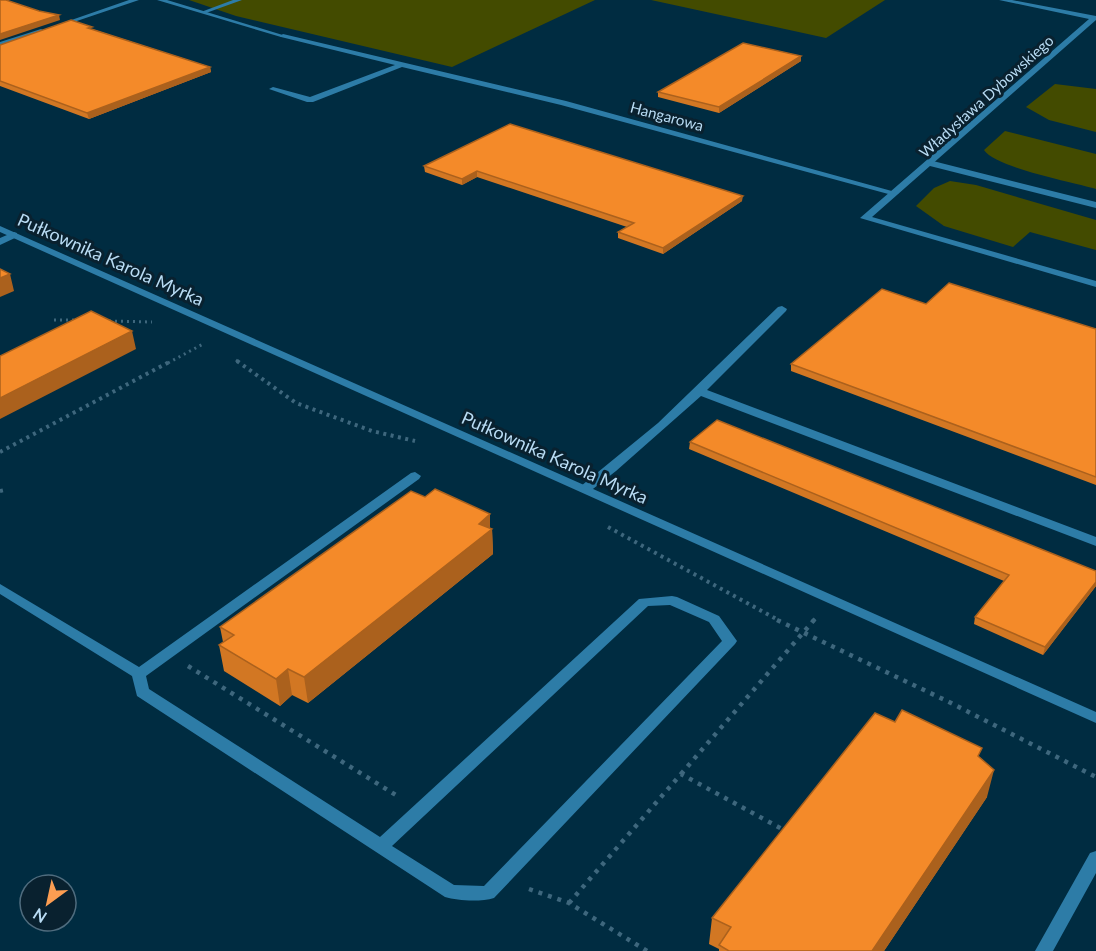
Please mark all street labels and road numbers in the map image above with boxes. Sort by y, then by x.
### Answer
street label: Władysława Dybowskiego [915,31,1057,161]
street label: Hangarowa [628,98,706,134]
street label: Pułkownika Karola Myrka [14,208,208,310]
street label: Pułkownika Karola Myrka [458,406,652,508]

